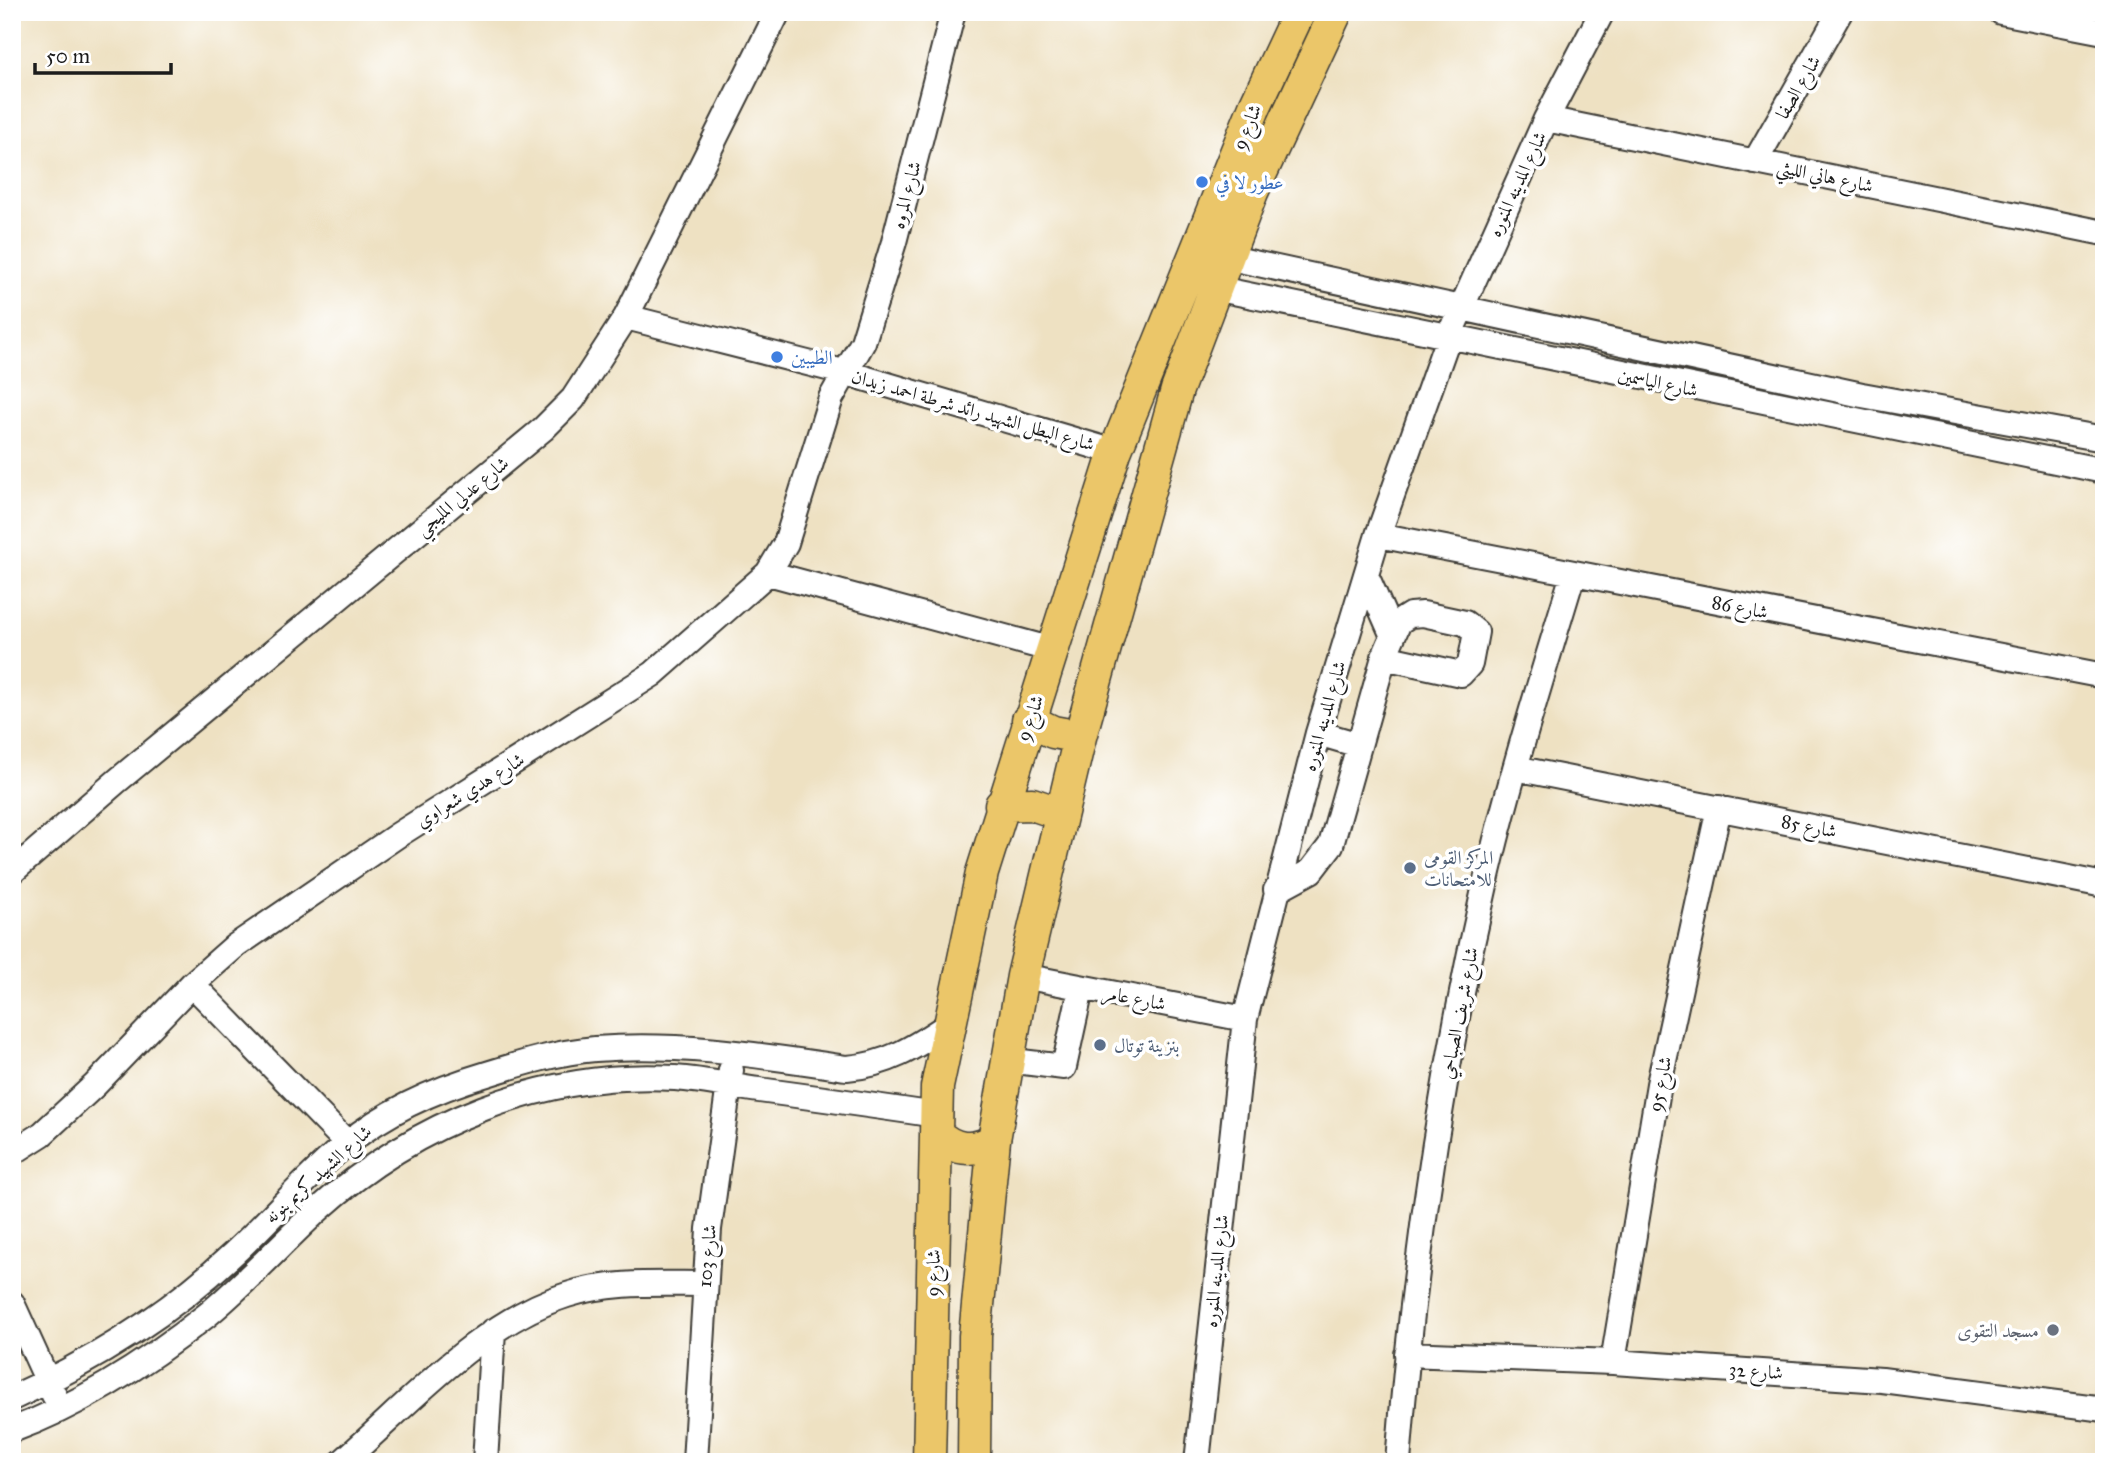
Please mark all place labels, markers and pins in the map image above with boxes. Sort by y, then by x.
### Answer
place label: عطور لا في [1216,171,1284,198]
marker: عطور لا في [1194,174,1210,190]
place label: الطيبين [791,346,833,369]
marker: الطيبين [769,349,785,365]
place label: المركز القومى للامتحانات [1424,846,1494,891]
marker: المركز القومى للامتحانات [1402,860,1418,876]
place label: بنزينة توتال [1114,1034,1179,1058]
marker: بنزينة توتال [1092,1037,1108,1053]
place label: مسجد التقوى [1957,1319,2039,1343]
marker: مسجد التقوى [2045,1322,2061,1338]

